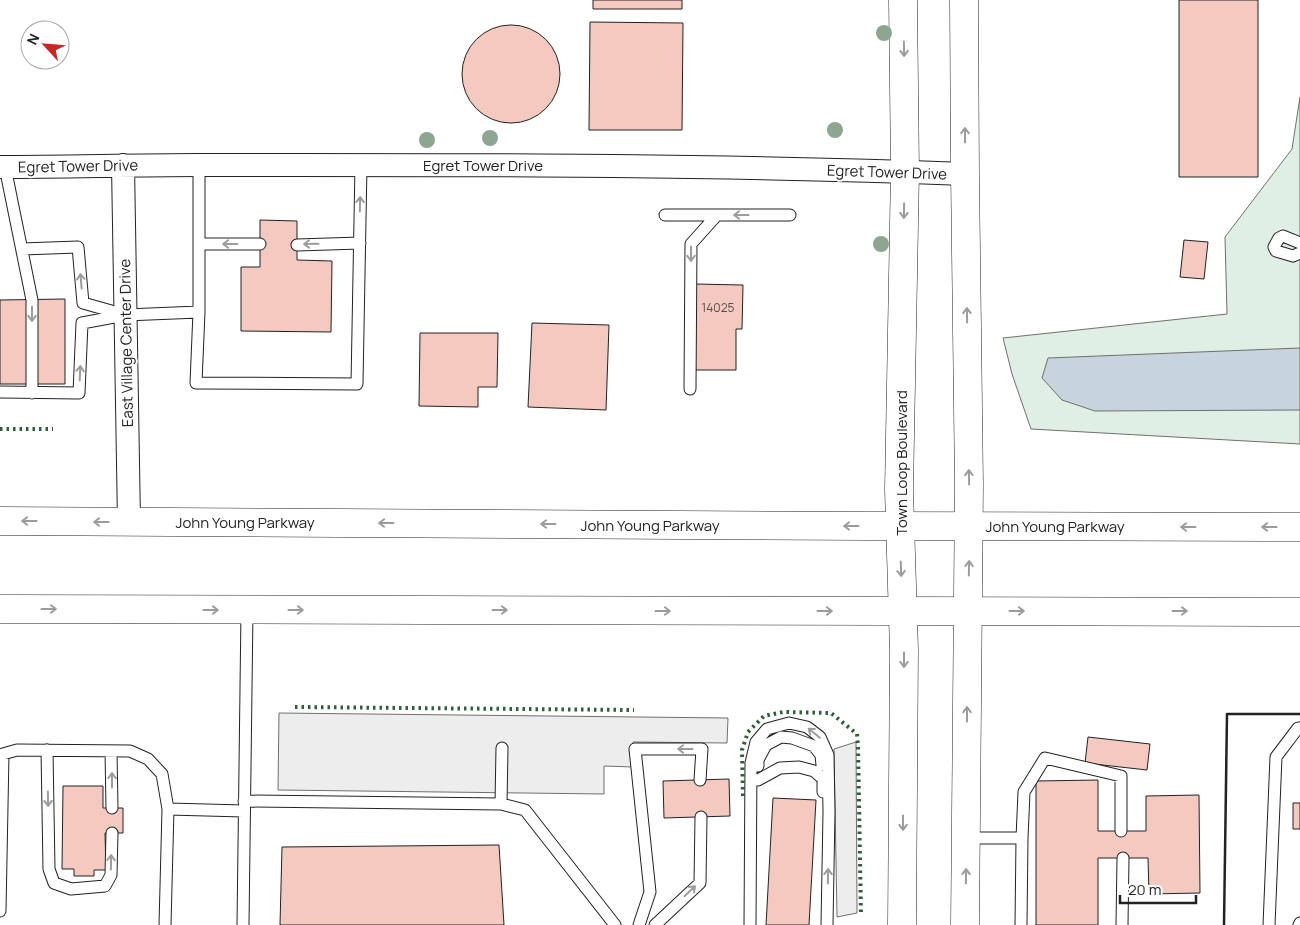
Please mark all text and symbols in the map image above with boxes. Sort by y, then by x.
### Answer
north arrow [20,20,70,70]
text: N [22,30,44,48]
one-way arrow [899,40,909,56]
one-way arrow [960,127,970,144]
street label: Egret Tower Drive [18,154,139,178]
street label: Egret Tower Drive [423,155,543,176]
street label: Egret Tower Drive [827,159,948,185]
one-way arrow [355,197,365,213]
one-way arrow [899,202,909,219]
one-way arrow [734,210,750,220]
one-way arrow [222,239,238,249]
one-way arrow [303,240,319,249]
one-way arrow [686,245,696,261]
street label: East Village Center Drive [114,259,138,427]
one-way arrow [76,274,85,290]
house number: 14025 [702,299,734,316]
one-way arrow [27,306,37,322]
one-way arrow [962,307,972,323]
one-way arrow [75,365,84,381]
street label: Town Loop Boulevard [891,390,912,536]
one-way arrow [964,469,974,486]
street label: John Young Parkway [175,512,315,533]
street label: John Young Parkway [580,515,720,536]
one-way arrow [22,516,38,526]
street label: John Young Parkway [985,516,1125,537]
one-way arrow [93,517,110,527]
one-way arrow [378,518,394,528]
one-way arrow [541,519,557,529]
one-way arrow [843,521,860,531]
one-way arrow [1181,522,1197,531]
one-way arrow [1261,522,1277,532]
one-way arrow [896,560,906,576]
one-way arrow [964,561,974,577]
one-way arrow [40,604,56,614]
one-way arrow [202,605,219,615]
one-way arrow [287,605,303,615]
one-way arrow [492,605,508,615]
one-way arrow [654,606,671,616]
one-way arrow [817,606,833,616]
one-way arrow [1008,606,1025,616]
one-way arrow [1171,606,1187,616]
one-way arrow [899,652,909,668]
one-way arrow [962,706,972,722]
one-way arrow [808,727,821,738]
one-way arrow [677,744,693,754]
one-way arrow [107,772,117,788]
one-way arrow [43,790,53,807]
one-way arrow [898,814,908,830]
one-way arrow [106,854,116,870]
one-way arrow [823,869,833,885]
one-way arrow [961,869,971,885]
scale bar [1120,872,1196,904]
text: 20 m [1128,879,1161,900]
one-way arrow [684,886,696,898]

